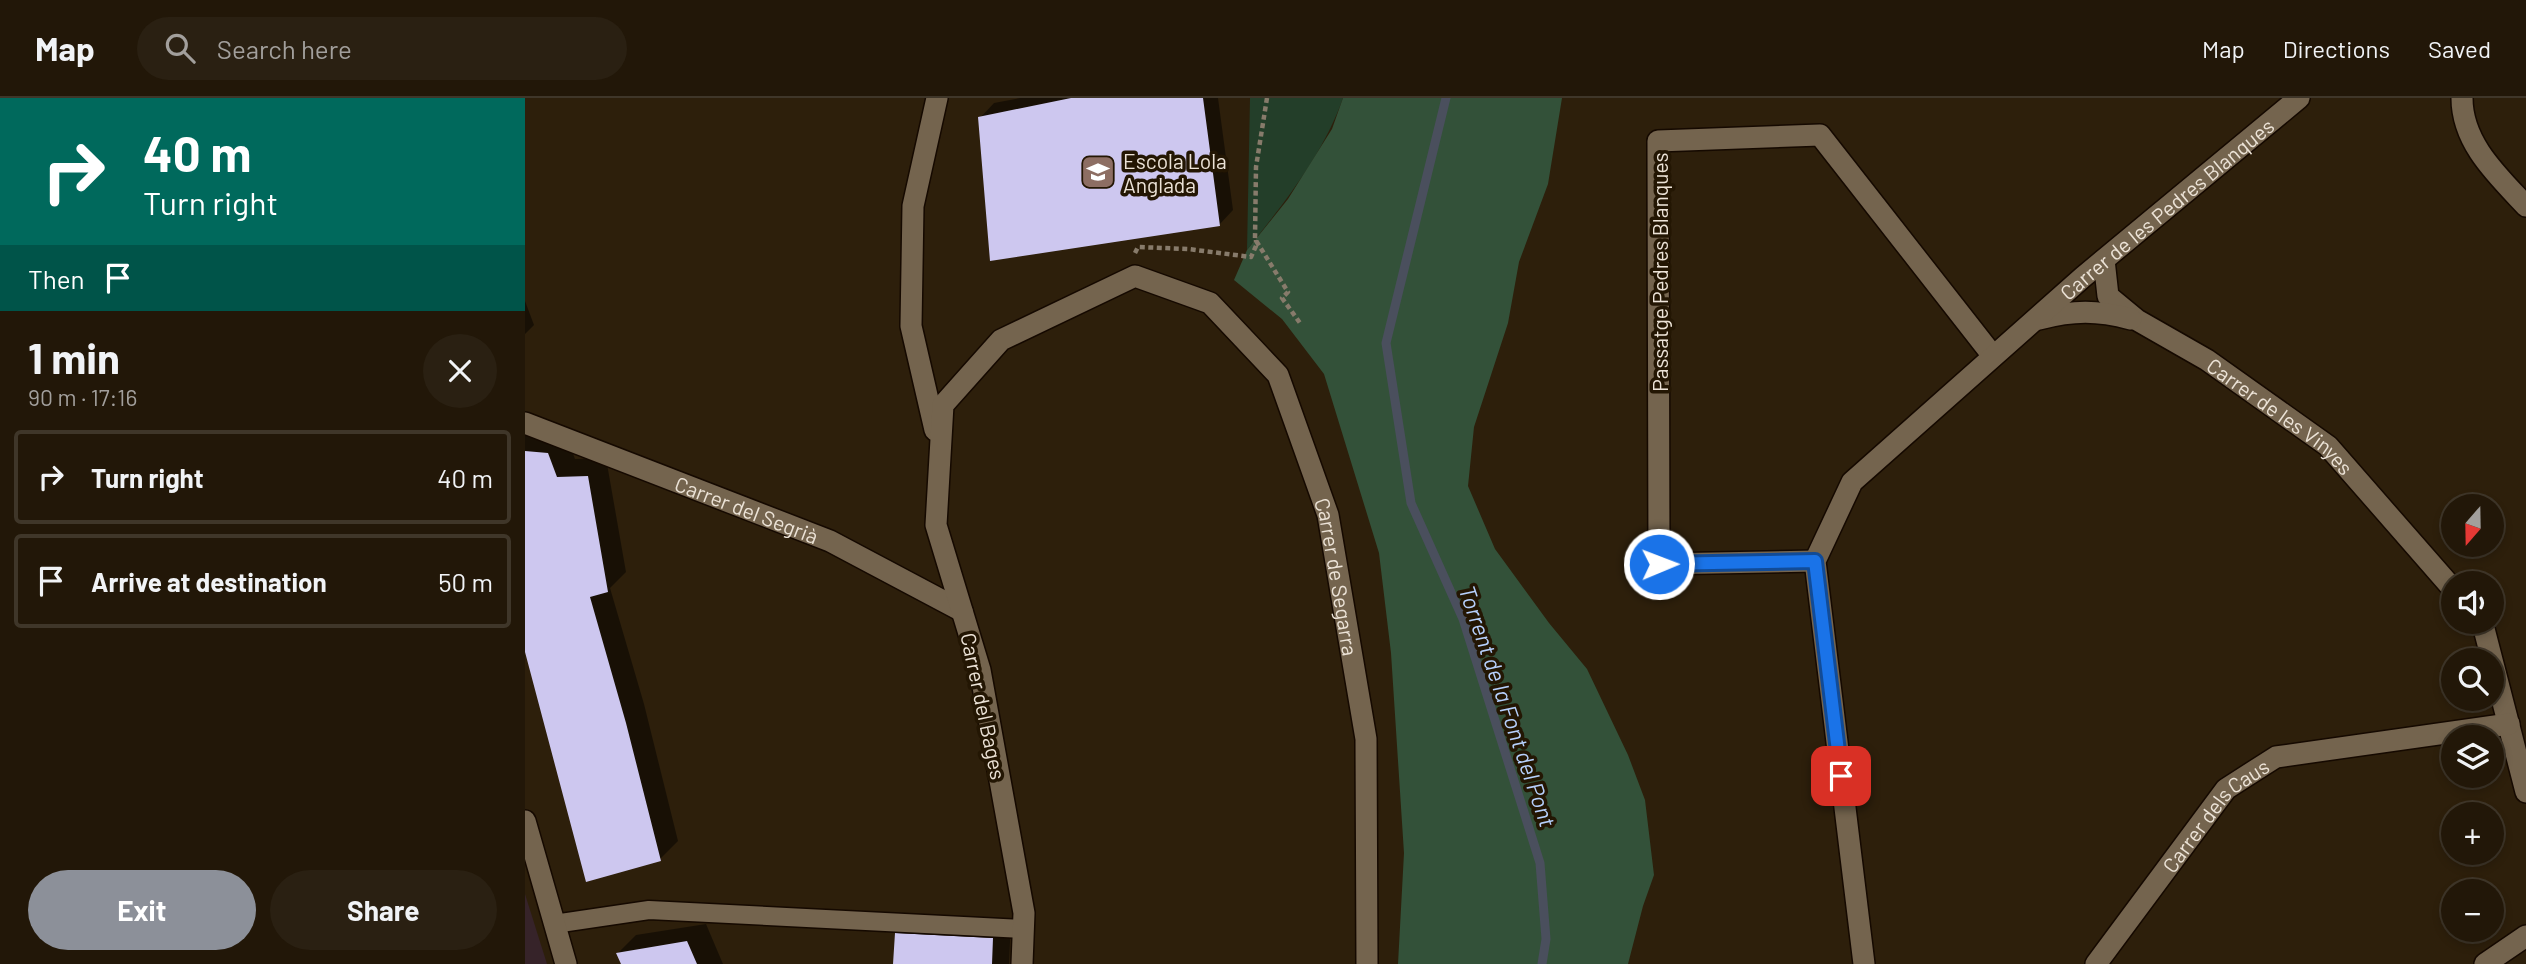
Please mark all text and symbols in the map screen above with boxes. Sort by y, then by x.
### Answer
search box [137,17,627,80]
text: Map [35,28,95,68]
icon: search [161,29,199,67]
text: Search here [217,33,352,64]
text: Map [2202,34,2245,63]
text: Directions [2283,34,2390,63]
text: Saved [2428,34,2491,63]
street label: Carrer de les Pedres Blanques [2054,112,2278,304]
text: 40 m [143,123,251,182]
icon: right [28,126,119,217]
place label: Escola Lola Anglada [1123,148,1227,197]
street label: Passatge Pedres Blanques [1647,152,1672,392]
school or university icon: Escola Lola Anglada [1079,153,1117,191]
text: Turn right [143,183,278,221]
icon: arrive [99,259,137,297]
text: Then [28,263,85,294]
text: 1 min [28,332,120,382]
button: close [423,334,497,408]
street label: Carrer de les Vinyes [2203,352,2359,479]
text: 90 m · 17:16 [28,383,137,411]
icon: right [32,458,70,496]
text: Turn right [91,462,204,493]
text: 40 m [437,462,493,493]
street label: Carrer del Segrià [672,470,822,548]
street label: Carrer de Segarra [1310,494,1364,657]
north arrow [2441,494,2504,556]
map controls [2441,494,2504,942]
position arrow [1622,527,1696,601]
icon: arrive [32,562,70,600]
text: Arrive at destination [91,566,327,597]
text: 50 m [438,566,493,597]
button: sound [2441,571,2504,634]
water label: Torrent de la Font del Pont [1454,582,1562,830]
street label: Carrer del Bages [956,630,1012,782]
button: search [2441,648,2504,711]
button: layers [2441,725,2504,788]
pin [1811,746,1871,806]
street label: Carrer dels Caus [2156,753,2273,877]
icon: arrive [1822,757,1860,795]
button: + [2441,802,2504,865]
button: Exit [28,870,256,950]
button: Share [270,870,497,950]
button: − [2441,879,2504,942]

